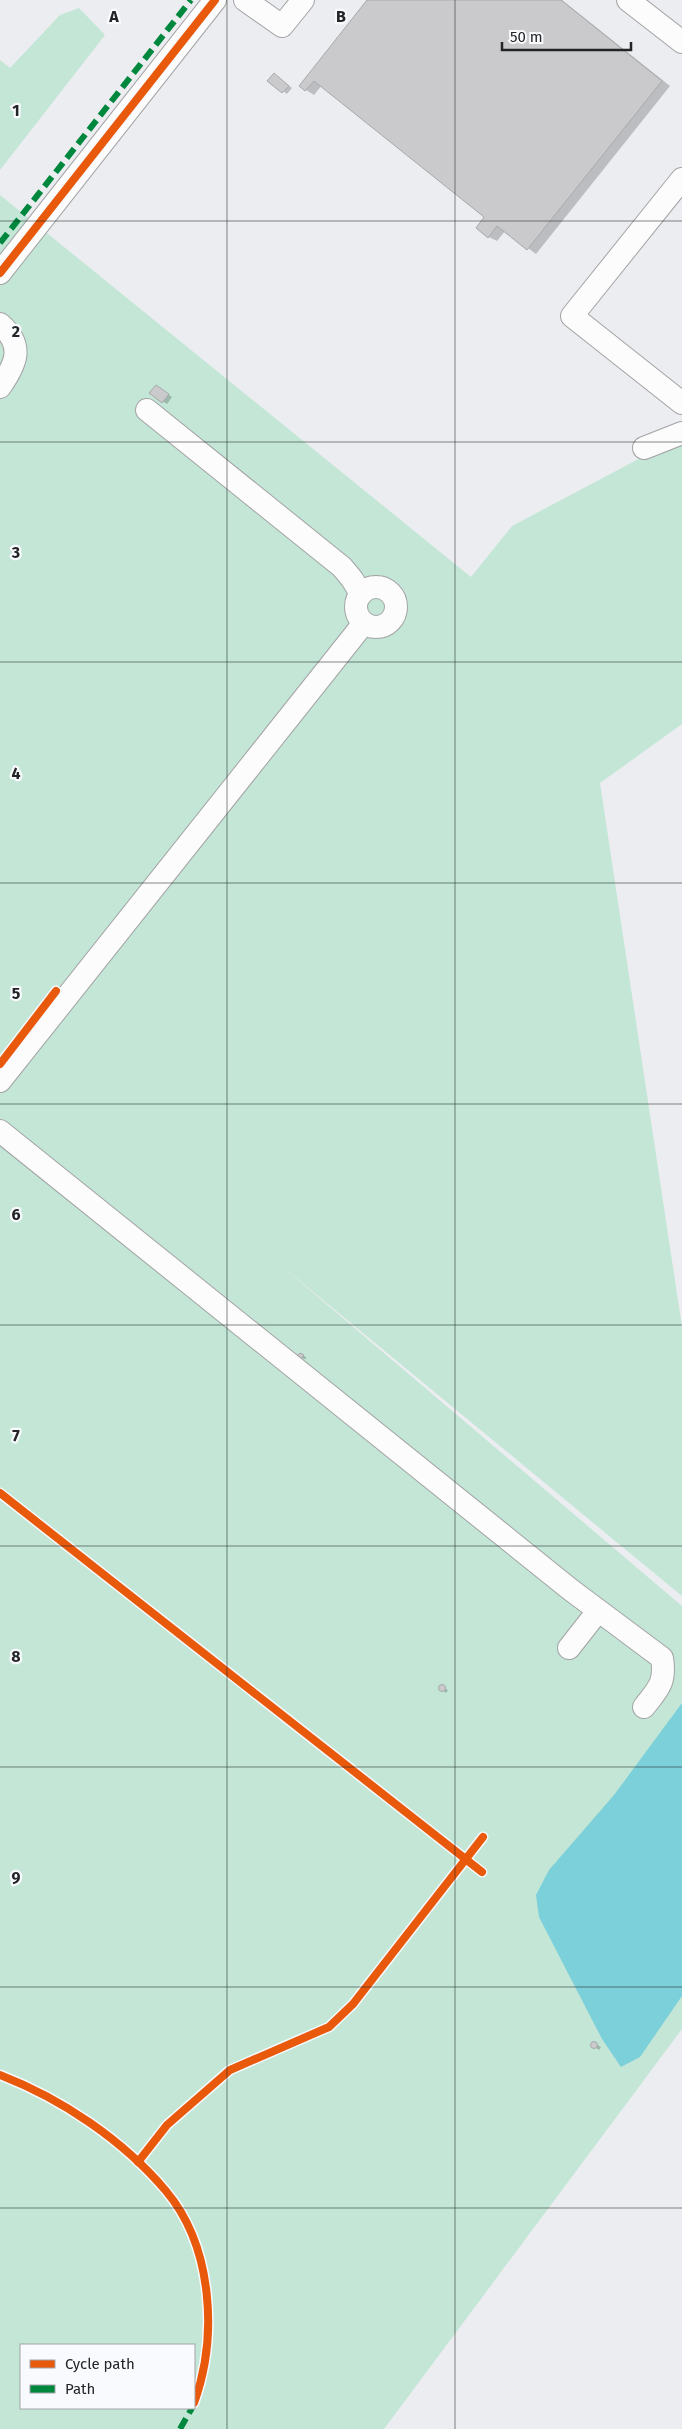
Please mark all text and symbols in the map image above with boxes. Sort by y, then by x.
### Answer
text: A [108,7,119,26]
text: B [336,7,346,26]
scale bar [502,20,631,52]
text: 50 m [510,28,543,46]
text: 1 [12,101,20,120]
text: 2 [12,322,20,341]
text: 3 [11,543,20,562]
text: 4 [11,764,21,783]
text: 5 [12,984,21,1003]
text: 6 [11,1205,21,1224]
text: 7 [12,1426,20,1445]
text: 8 [11,1647,21,1666]
text: 9 [12,1868,21,1887]
legend [20,2344,195,2409]
text: Cycle path [65,2355,135,2373]
text: Path [65,2380,95,2398]

